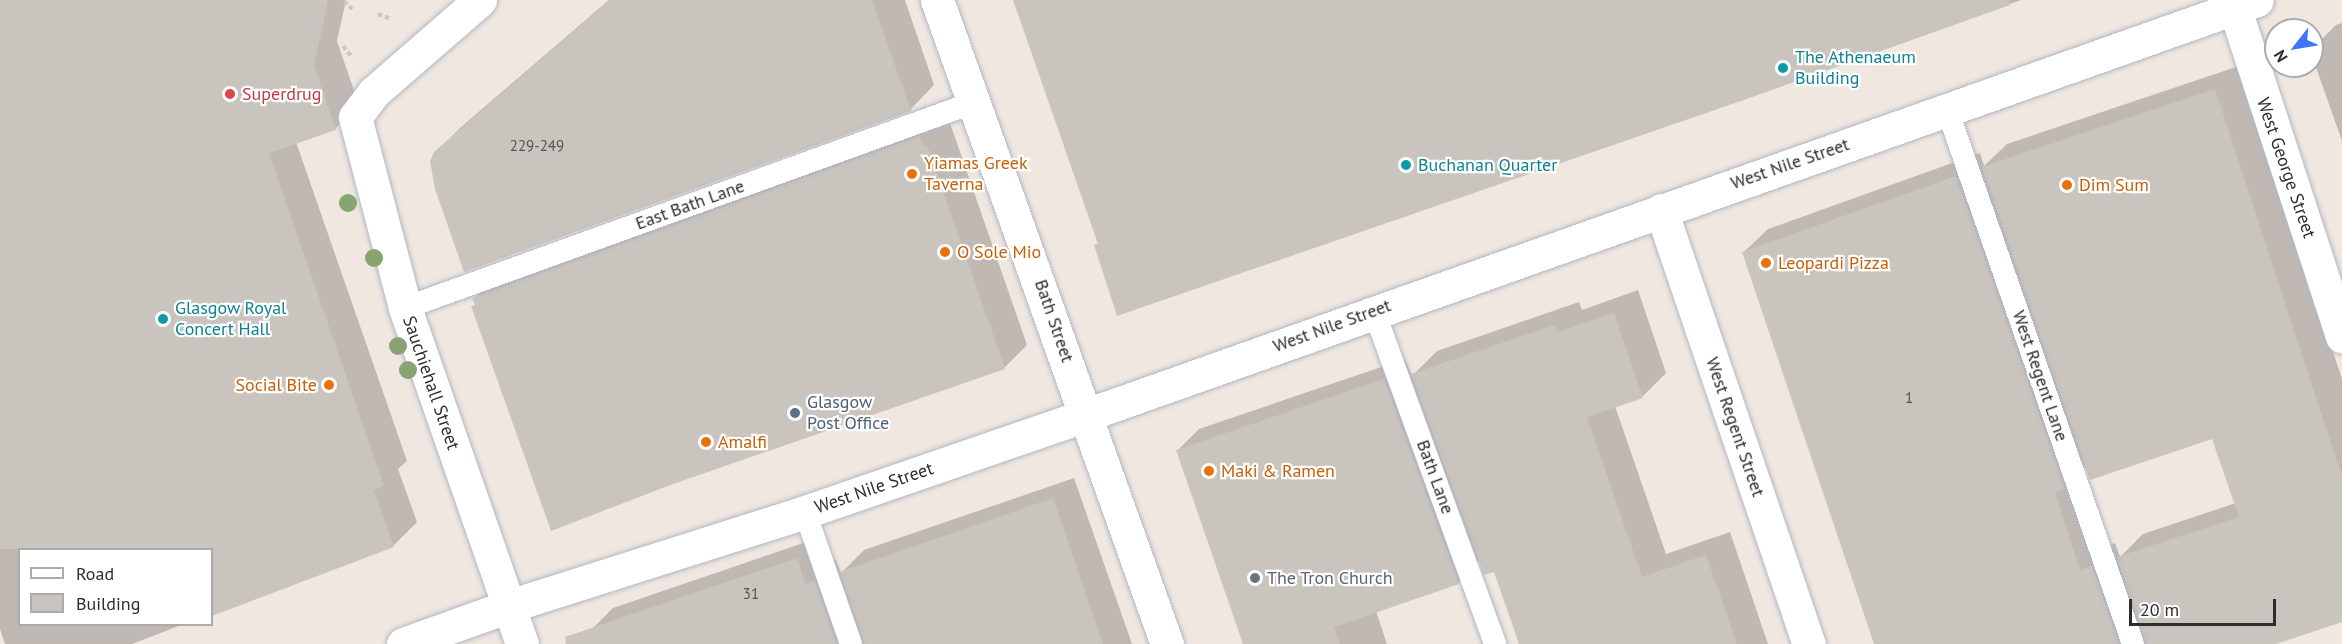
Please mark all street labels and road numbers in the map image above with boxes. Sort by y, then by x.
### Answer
street label: West George Street [2252,95,2320,241]
street label: West Nile Street [1728,134,1852,194]
street label: East Bath Lane [633,175,747,235]
street label: Bath Street [1030,277,1078,365]
street label: West Nile Street [1270,295,1394,357]
street label: West Regent Lane [2007,308,2073,444]
street label: Sauchiehall Street [398,313,464,453]
street label: West Regent Street [1701,354,1769,500]
street label: Bath Lane [1412,437,1458,517]
street label: West Nile Street [812,458,936,518]

